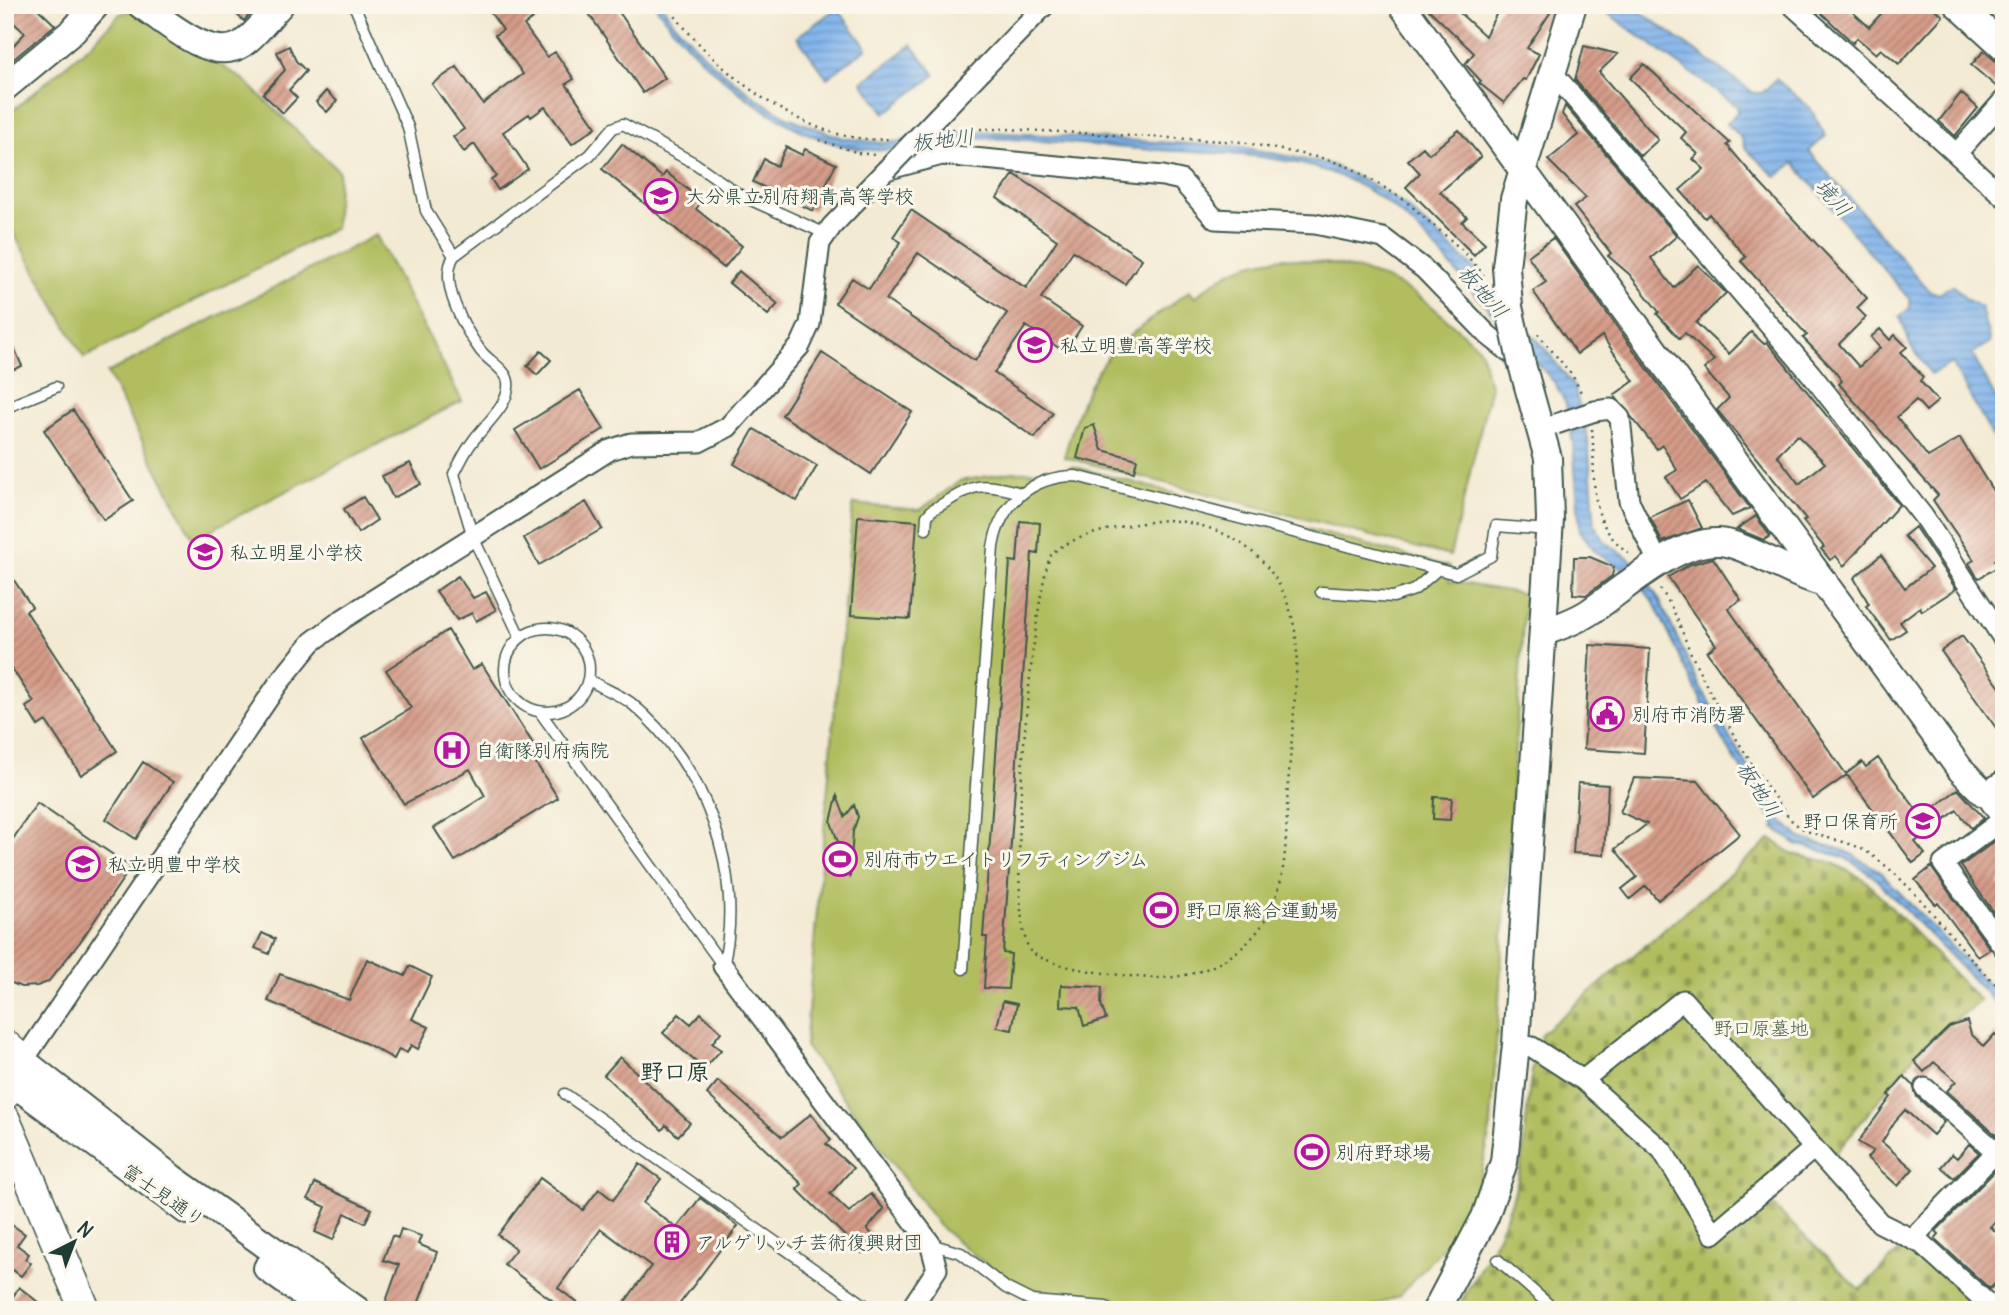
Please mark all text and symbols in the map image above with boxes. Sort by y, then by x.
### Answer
water label: 板地川 [910,122,976,157]
water label: 境川 [1809,173,1857,222]
school or university icon: 大分県立別府翔青高等学校 [642,177,680,215]
place label: 大分県立別府翔青高等学校 [686,184,914,208]
water label: 板地川 [1452,259,1514,324]
school or university icon: 私立明豊高等学校 [1016,326,1054,364]
place label: 私立明豊高等学校 [1060,333,1212,357]
school or university icon: 私立明星小学校 [186,533,224,571]
place label: 私立明星小学校 [230,540,363,564]
public building icon: 別府市消防署 [1588,695,1626,733]
place label: 別府市消防署 [1632,702,1746,726]
hospital icon: 自衛隊別府病院 [433,731,471,769]
place label: 自衛隊別府病院 [476,738,609,762]
water label: 板地川 [1731,756,1788,823]
school or university icon: 野口保育所 [1904,802,1942,840]
place label: 野口保育所 [1803,809,1898,833]
sports icon: 別府市ウエイトリフティングジム [821,840,859,878]
school or university icon: 私立明豊中学校 [64,845,102,883]
place label: 別府市ウエイトリフティングジム [864,847,1148,871]
place label: 私立明豊中学校 [108,852,241,876]
sports icon: 野口原総合運動場 [1142,891,1180,929]
place label: 野口原総合運動場 [1186,898,1338,922]
park label: 野口原墓地 [1713,1016,1809,1040]
district label: 野口原 [641,1057,710,1086]
sports icon: 別府野球場 [1293,1133,1331,1171]
place label: 別府野球場 [1336,1140,1431,1164]
street label: 富士見通り [118,1158,210,1232]
north arrow [38,1206,108,1276]
text: N [72,1216,98,1243]
building icon: アルゲリッチ芸術復興財団 [653,1223,691,1261]
place label: アルゲリッチ芸術復興財団 [696,1230,923,1254]

